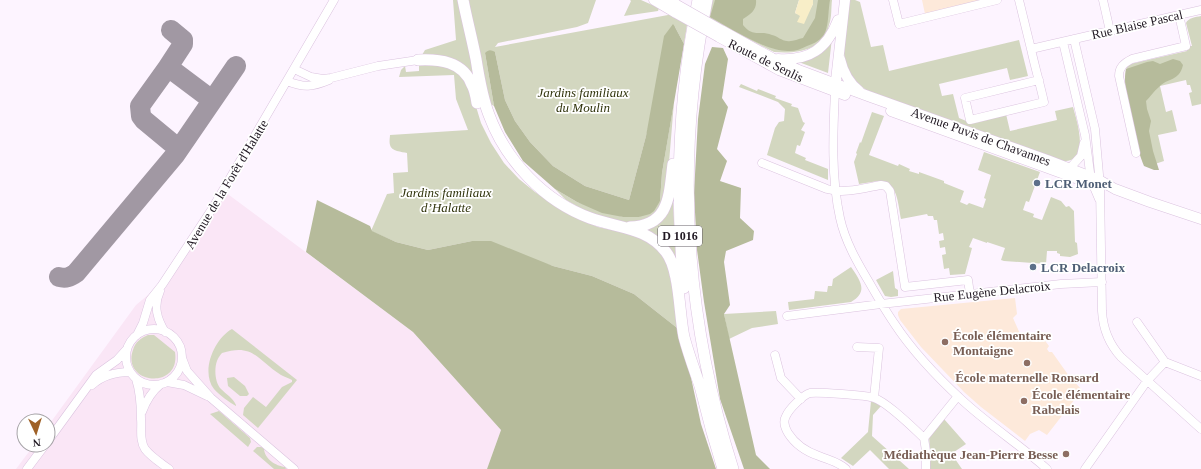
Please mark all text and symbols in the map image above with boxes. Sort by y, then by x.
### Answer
street label: Rue Blaise Pascal [1090,7,1185,42]
street label: Route de Senlis [726,36,806,85]
park label: Jardins familiaux du Moulin [538,85,629,115]
street label: Avenue Puvis de Chavannes [909,104,1053,169]
street label: Avenue de la Forêt d'Halatte [182,117,271,252]
place label: LCR Monet [1045,176,1112,191]
marker: LCR Monet [1032,178,1042,188]
park label: Jardins familiaux d’Halatte [401,185,492,215]
road number: D 1016 [658,226,702,246]
place label: LCR Delacroix [1041,260,1125,275]
marker: LCR Delacroix [1028,262,1038,272]
street label: Rue Eugène Delacroix [933,278,1052,305]
place label: École élémentaire Montaigne [953,328,1052,358]
marker: École élémentaire Montaigne [940,337,950,347]
marker: École maternelle Ronsard [1022,358,1032,368]
place label: École maternelle Ronsard [955,370,1100,385]
place label: École élémentaire Rabelais [1032,387,1131,417]
marker: École élémentaire Rabelais [1019,396,1029,406]
north arrow [16,413,56,453]
text: N [32,437,41,449]
place label: Médiathèque Jean-Pierre Besse [884,447,1058,462]
marker: Médiathèque Jean-Pierre Besse [1061,449,1071,459]

